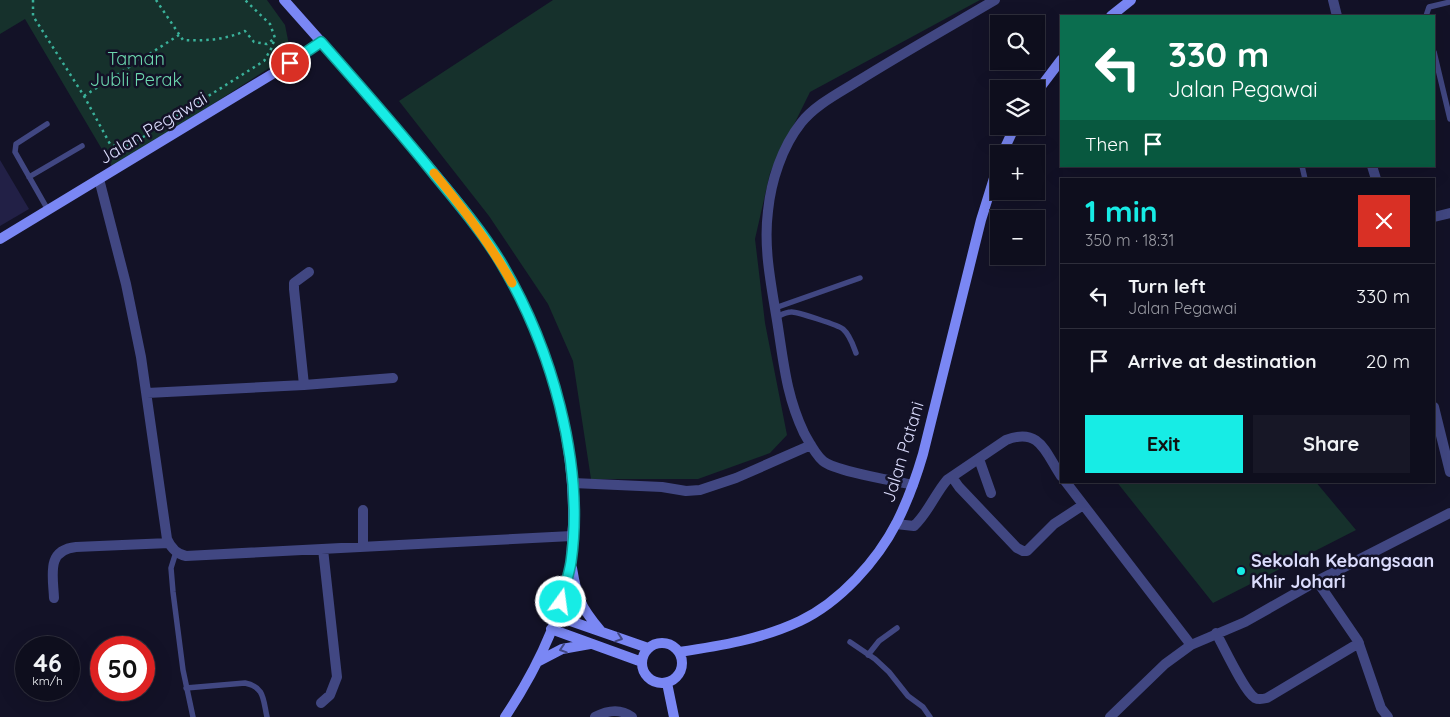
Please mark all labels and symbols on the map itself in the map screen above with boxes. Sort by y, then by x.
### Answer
pin [269,42,311,84]
park label: Taman Jubli Perak [90,47,182,91]
street label: Jalan Pegawai [94,86,211,169]
street label: Jalan Patani [876,399,929,505]
place label: Sekolah Kebangsaan Khir Johari [1251,549,1434,593]
marker: Sekolah Kebangsaan Khir Johari [1235,565,1247,577]
position arrow [534,575,586,627]
one-way arrow [614,632,622,642]
speed limit sign: 50 [90,636,155,701]
one-way arrow [559,644,568,654]

